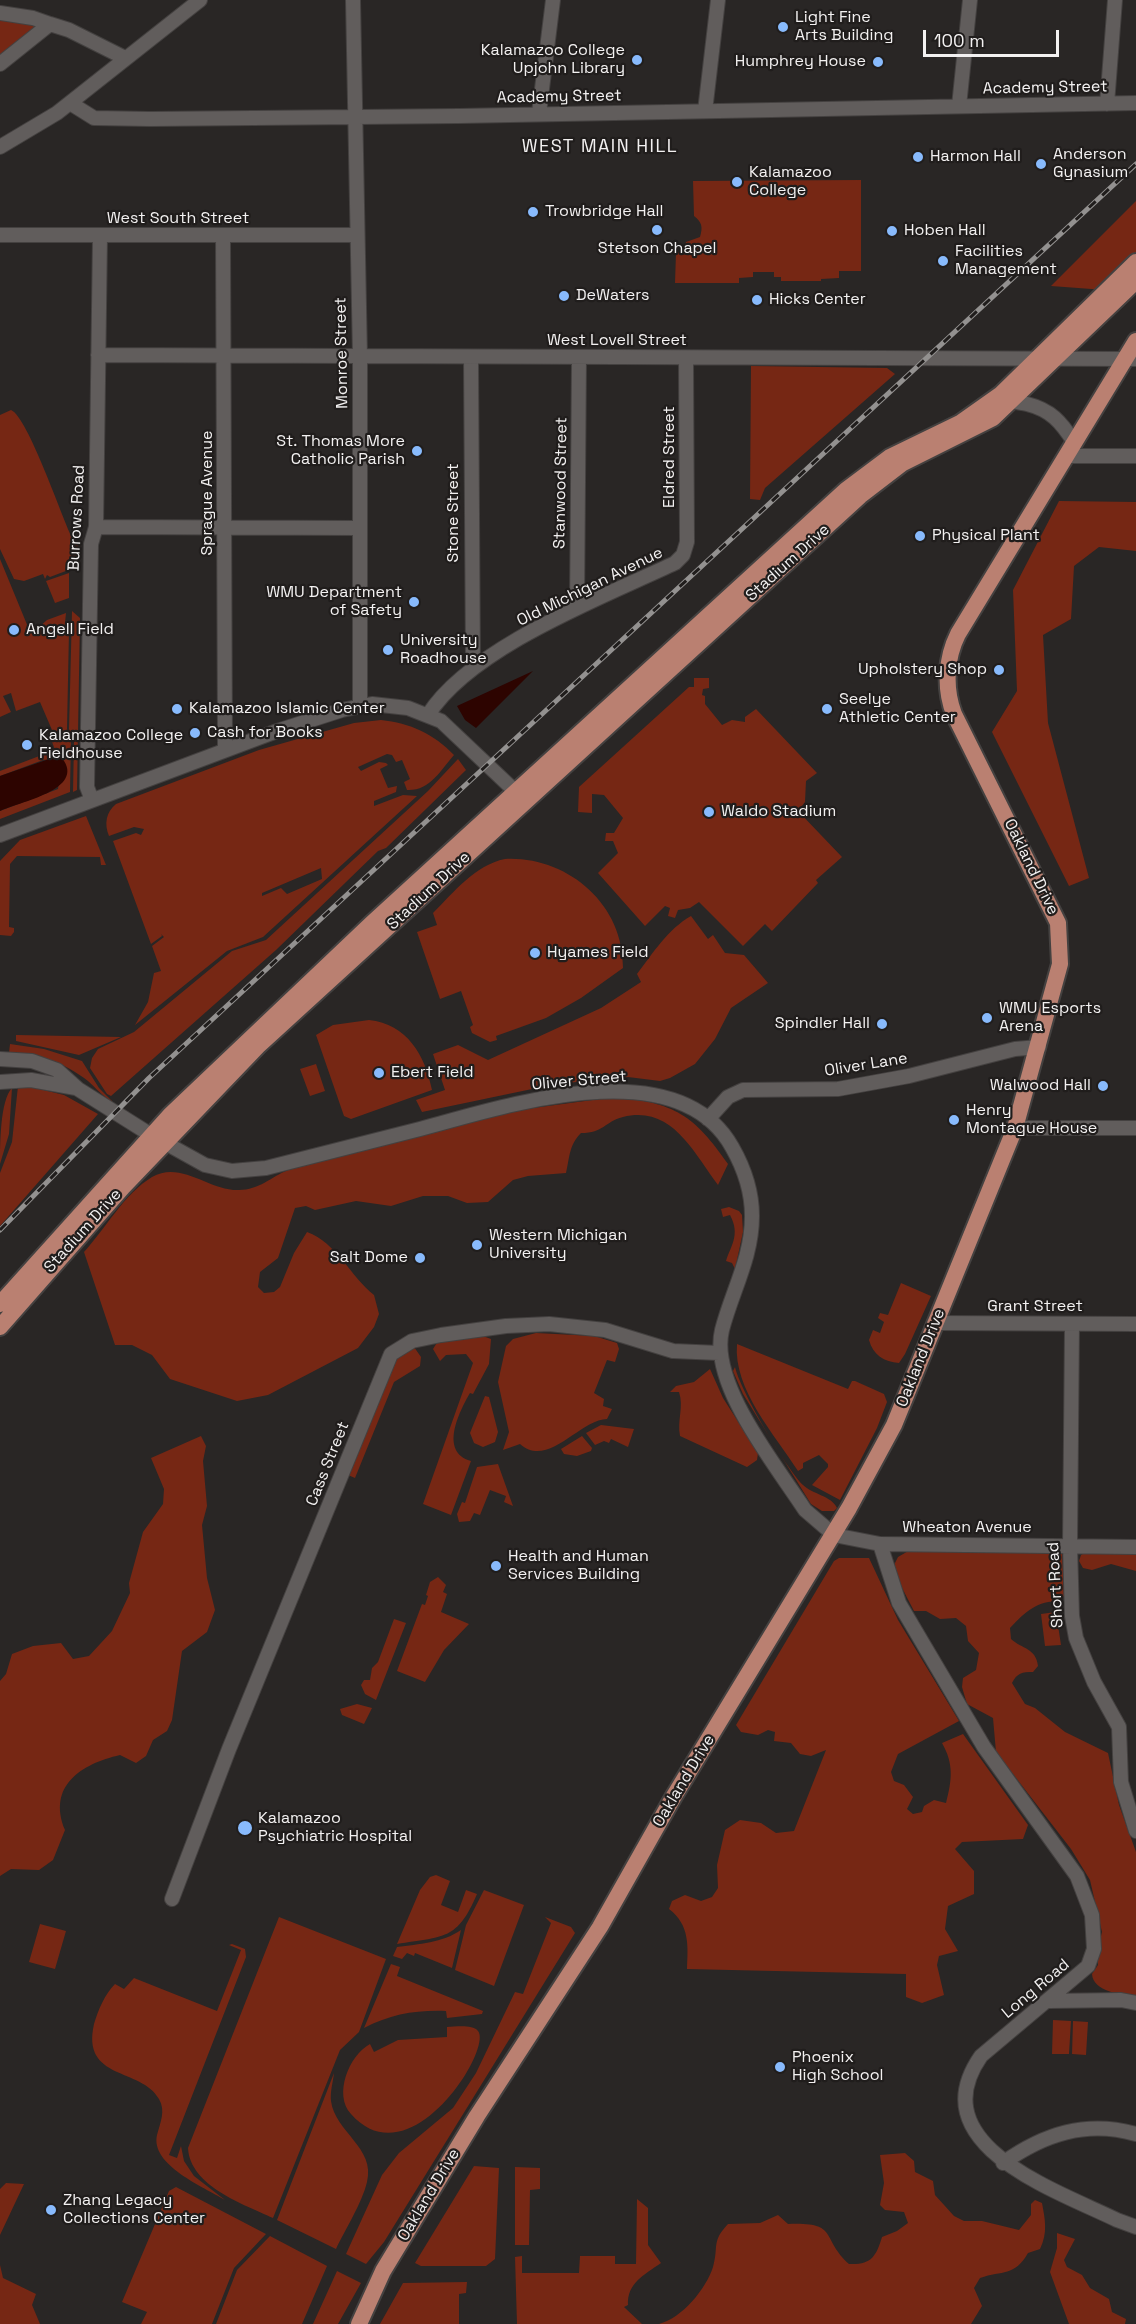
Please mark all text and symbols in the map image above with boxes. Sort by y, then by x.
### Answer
place label: Light Fine Arts Building [795,8,894,46]
scale bar [926,18,1062,56]
marker: Light Fine Arts Building [776,20,790,34]
text: 100 m [934,29,985,52]
place label: Kalamazoo College Upjohn Library [481,41,625,79]
place label: Humphrey House [735,52,866,72]
marker: Kalamazoo College Upjohn Library [630,53,644,67]
marker: Humphrey House [871,55,885,69]
street label: Academy Street [982,77,1108,99]
street label: Academy Street [496,86,622,108]
district label: WEST MAIN HILL [522,136,678,158]
place label: Anderson Gynasium [1053,145,1128,183]
place label: Harmon Hall [930,147,1021,167]
marker: Harmon Hall [911,150,925,164]
marker: Anderson Gynasium [1034,157,1048,171]
place label: Kalamazoo College [749,163,832,201]
marker: Kalamazoo College [730,175,744,189]
place label: Trowbridge Hall [545,202,663,222]
marker: Trowbridge Hall [526,205,540,219]
street label: West South Street [107,209,249,229]
place label: Hoben Hall [904,221,986,241]
marker: Stetson Chapel [650,223,664,237]
marker: Hoben Hall [885,224,899,238]
place label: Stetson Chapel [598,239,716,259]
place label: Facilities Management [955,242,1057,280]
marker: Facilities Management [936,254,950,268]
place label: DeWaters [576,286,649,306]
marker: DeWaters [557,289,571,303]
place label: Hicks Center [769,290,866,310]
marker: Hicks Center [750,293,764,307]
street label: Monroe Street [331,297,353,409]
street label: West Lovell Street [547,331,687,351]
street label: Eldred Street [660,406,680,508]
street label: Stanwood Street [550,417,572,549]
street label: Sprague Avenue [198,430,218,556]
place label: St. Thomas More Catholic Parish [276,432,405,470]
marker: St. Thomas More Catholic Parish [410,444,424,458]
street label: Stone Street [444,463,464,563]
street label: Burrows Road [65,464,89,572]
street label: Stadium Drive [742,520,834,606]
place label: Physical Plant [932,526,1040,546]
marker: Physical Plant [913,529,927,543]
street label: Old Michigan Avenue [514,543,666,631]
place label: WMU Department of Safety [266,583,402,621]
marker: WMU Department of Safety [407,595,421,609]
place label: Angell Field [26,620,114,640]
marker: Angell Field [7,623,21,637]
place label: University Roadhouse [400,631,487,669]
marker: University Roadhouse [381,643,395,657]
place label: Upholstery Shop [858,660,987,680]
marker: Upholstery Shop [992,663,1006,677]
place label: Seelye Athletic Center [839,690,956,728]
place label: Kalamazoo Islamic Center [189,699,385,719]
marker: Kalamazoo Islamic Center [170,702,184,716]
marker: Seelye Athletic Center [820,702,834,716]
place label: Cash for Books [207,723,323,743]
place label: Kalamazoo College Fieldhouse [39,726,183,764]
marker: Cash for Books [188,726,202,740]
marker: Kalamazoo College Fieldhouse [20,738,34,752]
place label: Waldo Stadium [721,802,836,822]
marker: Waldo Stadium [702,805,716,819]
street label: Oakland Drive [1000,816,1062,918]
street label: Stadium Drive [384,848,474,934]
place label: Hyames Field [547,943,649,963]
marker: Hyames Field [528,946,542,960]
place label: WMU Esports Arena [999,999,1101,1037]
marker: WMU Esports Arena [980,1011,994,1025]
place label: Spindler Hall [775,1014,870,1034]
marker: Spindler Hall [875,1017,889,1031]
street label: Oliver Lane [823,1049,909,1081]
place label: Ebert Field [391,1063,474,1083]
marker: Ebert Field [372,1066,386,1080]
street label: Oliver Street [531,1067,627,1095]
place label: Walwood Hall [990,1076,1091,1096]
marker: Walwood Hall [1096,1079,1110,1093]
place label: Henry Montague House [966,1101,1097,1139]
marker: Henry Montague House [947,1113,961,1127]
street label: Stadium Drive [40,1185,126,1277]
place label: Western Michigan University [489,1226,627,1264]
marker: Western Michigan University [470,1238,484,1252]
place label: Salt Dome [330,1248,408,1268]
marker: Salt Dome [413,1251,427,1265]
street label: Grant Street [987,1297,1083,1317]
street label: Oakland Drive [893,1306,949,1410]
street label: Cass Street [302,1419,354,1509]
street label: Wheaton Avenue [902,1518,1032,1538]
street label: Short Road [1044,1541,1068,1629]
place label: Health and Human Services Building [508,1547,649,1585]
marker: Health and Human Services Building [489,1559,503,1573]
street label: Oakland Drive [649,1731,719,1831]
place label: Kalamazoo Psychiatric Hospital [258,1809,412,1847]
marker: Kalamazoo Psychiatric Hospital [236,1819,254,1837]
street label: Long Road [998,1955,1074,2023]
place label: Phoenix High School [792,2048,883,2086]
marker: Phoenix High School [773,2060,787,2074]
street label: Oakland Drive [394,2145,464,2245]
place label: Zhang Legacy Collections Center [63,2191,205,2229]
marker: Zhang Legacy Collections Center [44,2203,58,2217]

